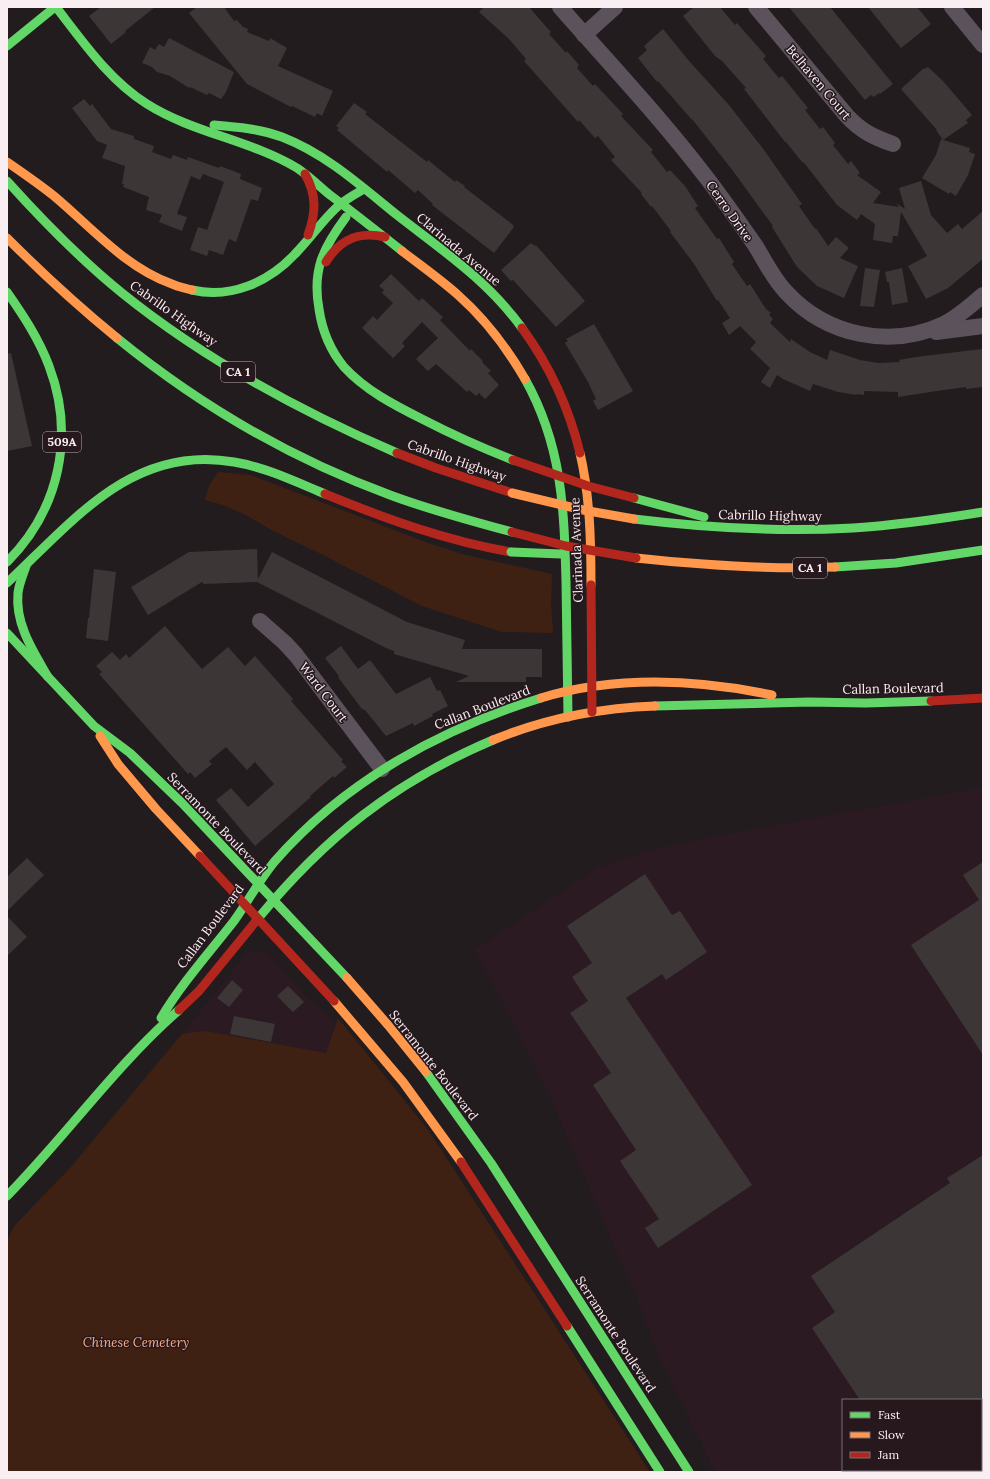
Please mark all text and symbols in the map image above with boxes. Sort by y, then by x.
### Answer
street label: Belhaven Court [782,41,855,123]
street label: Cerro Drive [702,177,757,245]
street label: Clarinada Avenue [413,209,504,290]
street label: Cabrillo Highway [126,277,221,350]
road number: CA 1 [221,362,255,382]
road number: 509A [43,432,81,452]
street label: Cabrillo Highway [405,436,509,485]
street label: Clarinada Avenue [566,497,587,603]
street label: Cabrillo Highway [718,506,822,525]
road number: CA 1 [793,558,827,578]
street label: Ward Court [295,659,352,726]
street label: Callan Boulevard [842,679,944,698]
street label: Callan Boulevard [432,681,533,734]
street label: Serramonte Boulevard [164,769,270,878]
street label: Callan Boulevard [173,881,248,972]
street label: Serramonte Boulevard [385,1007,482,1124]
street label: Serramonte Boulevard [572,1273,660,1396]
park label: Chinese Cemetery [83,1334,189,1351]
legend [842,1399,982,1471]
text: Fast [878,1407,901,1422]
text: Slow [878,1427,905,1442]
text: Jam [877,1447,899,1462]

